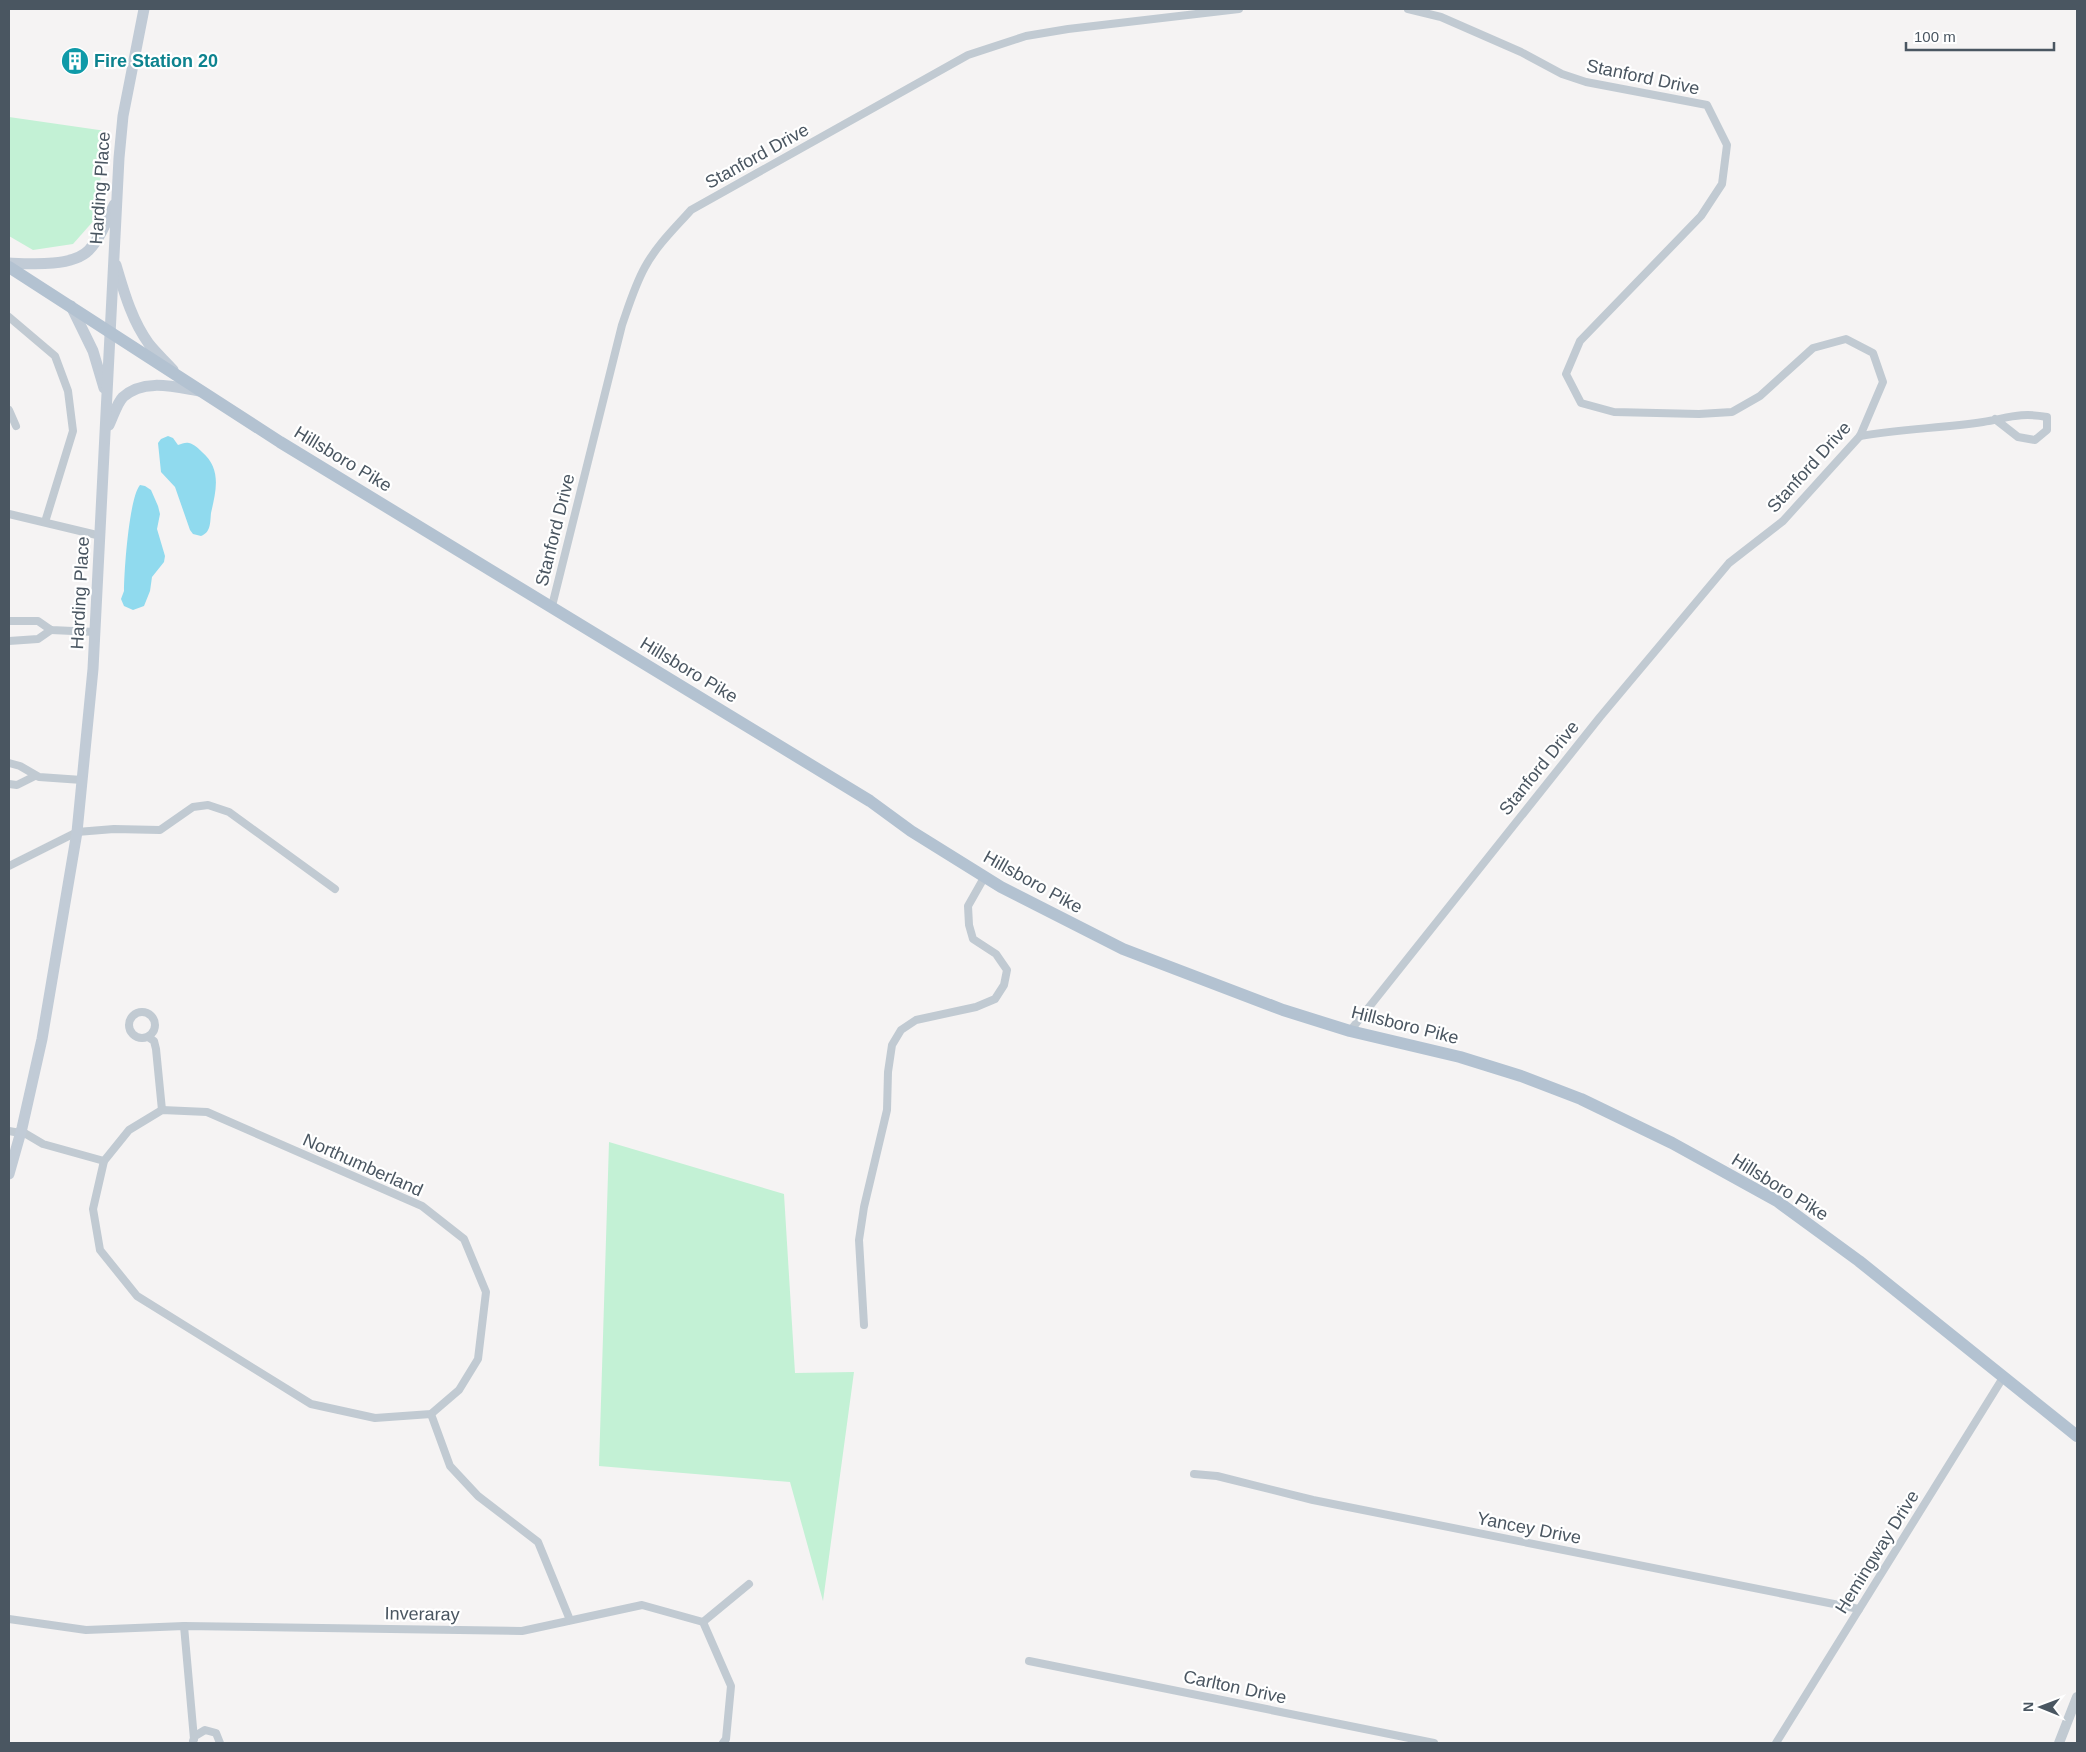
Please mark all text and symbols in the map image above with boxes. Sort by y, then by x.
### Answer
scale bar [1906,20,2054,52]
text: 100 m [1914,28,1956,45]
building icon: Fire Station 20 [60,46,90,76]
place label: Fire Station 20 [94,51,218,71]
street label: Stanford Drive [1585,55,1701,99]
street label: Stanford Drive [702,119,812,193]
street label: Harding Place [86,131,114,245]
street label: Stanford Drive [1763,418,1855,516]
street label: Hillsboro Pike [291,422,395,496]
street label: Stanford Drive [531,472,579,588]
street label: Harding Place [67,536,93,650]
street label: Hillsboro Pike [637,633,741,707]
street label: Stanford Drive [1495,717,1583,819]
street label: Hillsboro Pike [980,847,1086,917]
street label: Hillsboro Pike [1349,1002,1461,1048]
street label: Northumberland [300,1130,426,1200]
street label: Hillsboro Pike [1728,1149,1832,1225]
street label: Hemingway Drive [1831,1487,1923,1617]
street label: Yancey Drive [1475,1508,1583,1548]
street label: Inveraray [384,1603,460,1625]
street label: Carlton Drive [1182,1666,1288,1708]
north arrow [2016,1682,2066,1732]
text: N [2020,1702,2036,1712]

